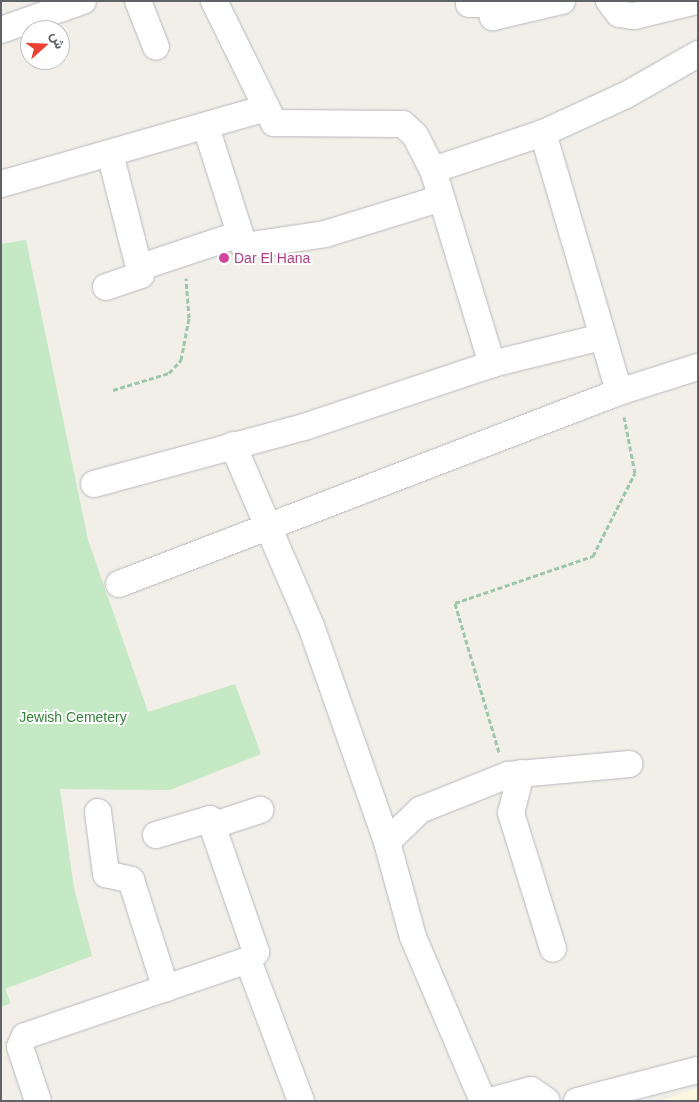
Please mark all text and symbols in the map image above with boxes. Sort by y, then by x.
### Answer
north arrow [20,20,70,70]
text: ش [48,30,69,51]
place label: Dar El Hana [234,250,310,266]
marker: Dar El Hana [218,252,230,264]
park label: Jewish Cemetery [19,709,127,725]

